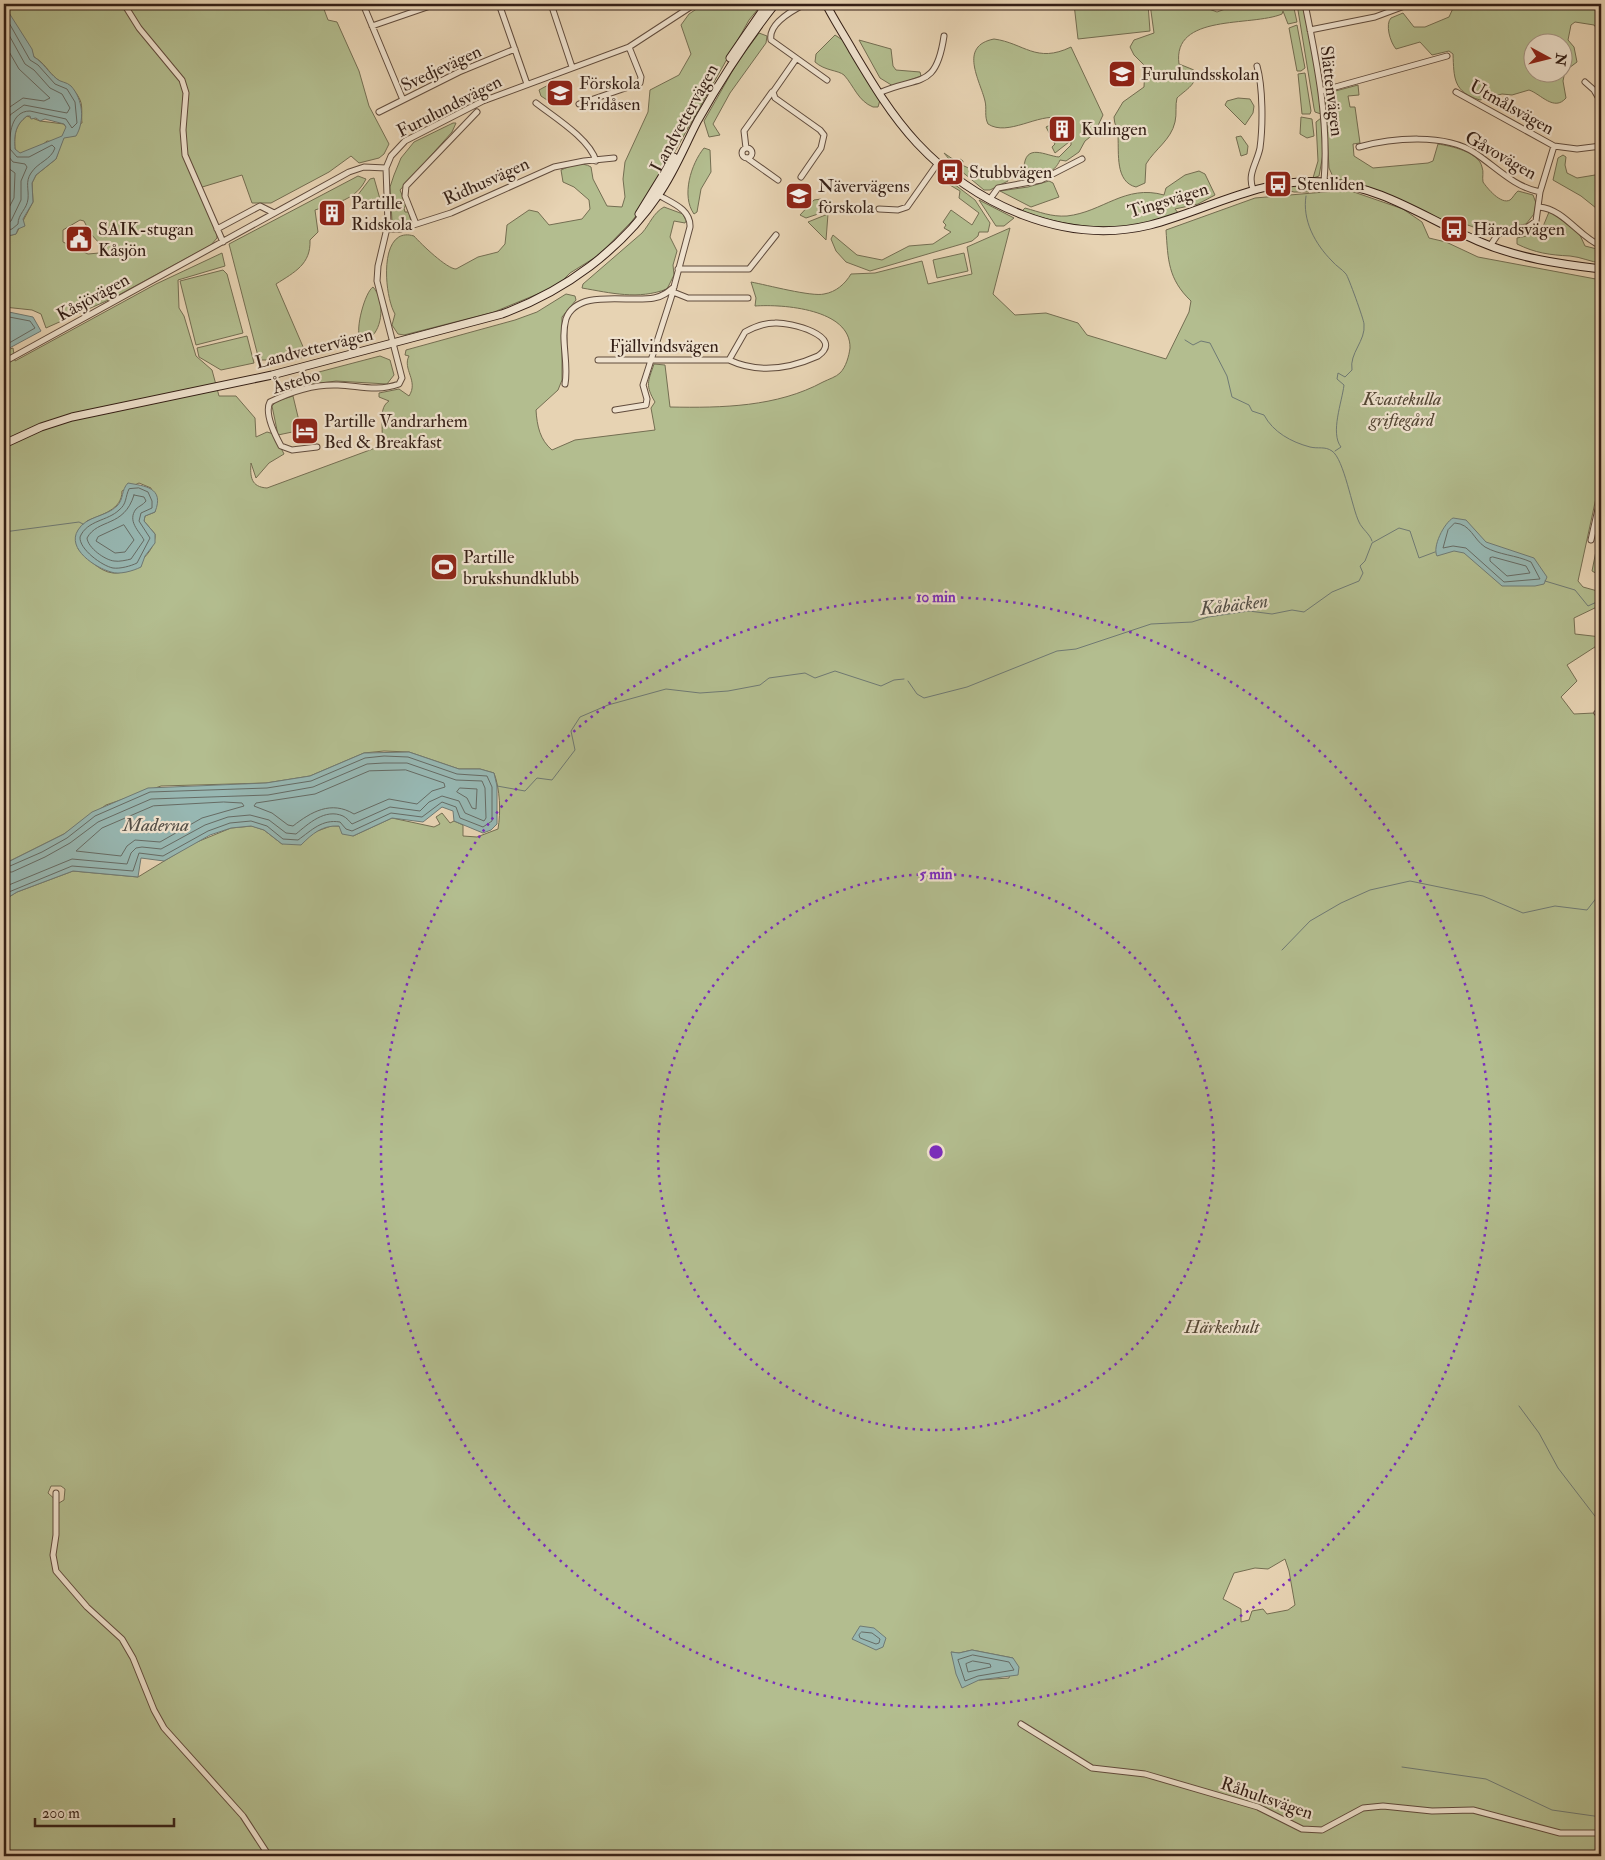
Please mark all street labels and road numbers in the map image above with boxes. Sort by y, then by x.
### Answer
street label: Svedjevägen [397,40,485,97]
street label: Slättenvägen [1315,44,1348,138]
street label: Landvettervägen [645,60,724,177]
street label: Furulundsvägen [393,70,506,143]
street label: Utmålsvägen [1465,75,1558,140]
street label: Gåvovägen [1461,126,1541,185]
street label: Ridhusvägen [440,152,533,211]
street label: Tingsvägen [1125,177,1211,224]
street label: Kåsjövägen [53,268,134,327]
street label: Landvettervägen [253,323,375,374]
street label: Fjällvindsvägen [609,335,719,358]
street label: Åstebo [269,363,323,400]
street label: Råhultsvägen [1218,1772,1316,1825]

